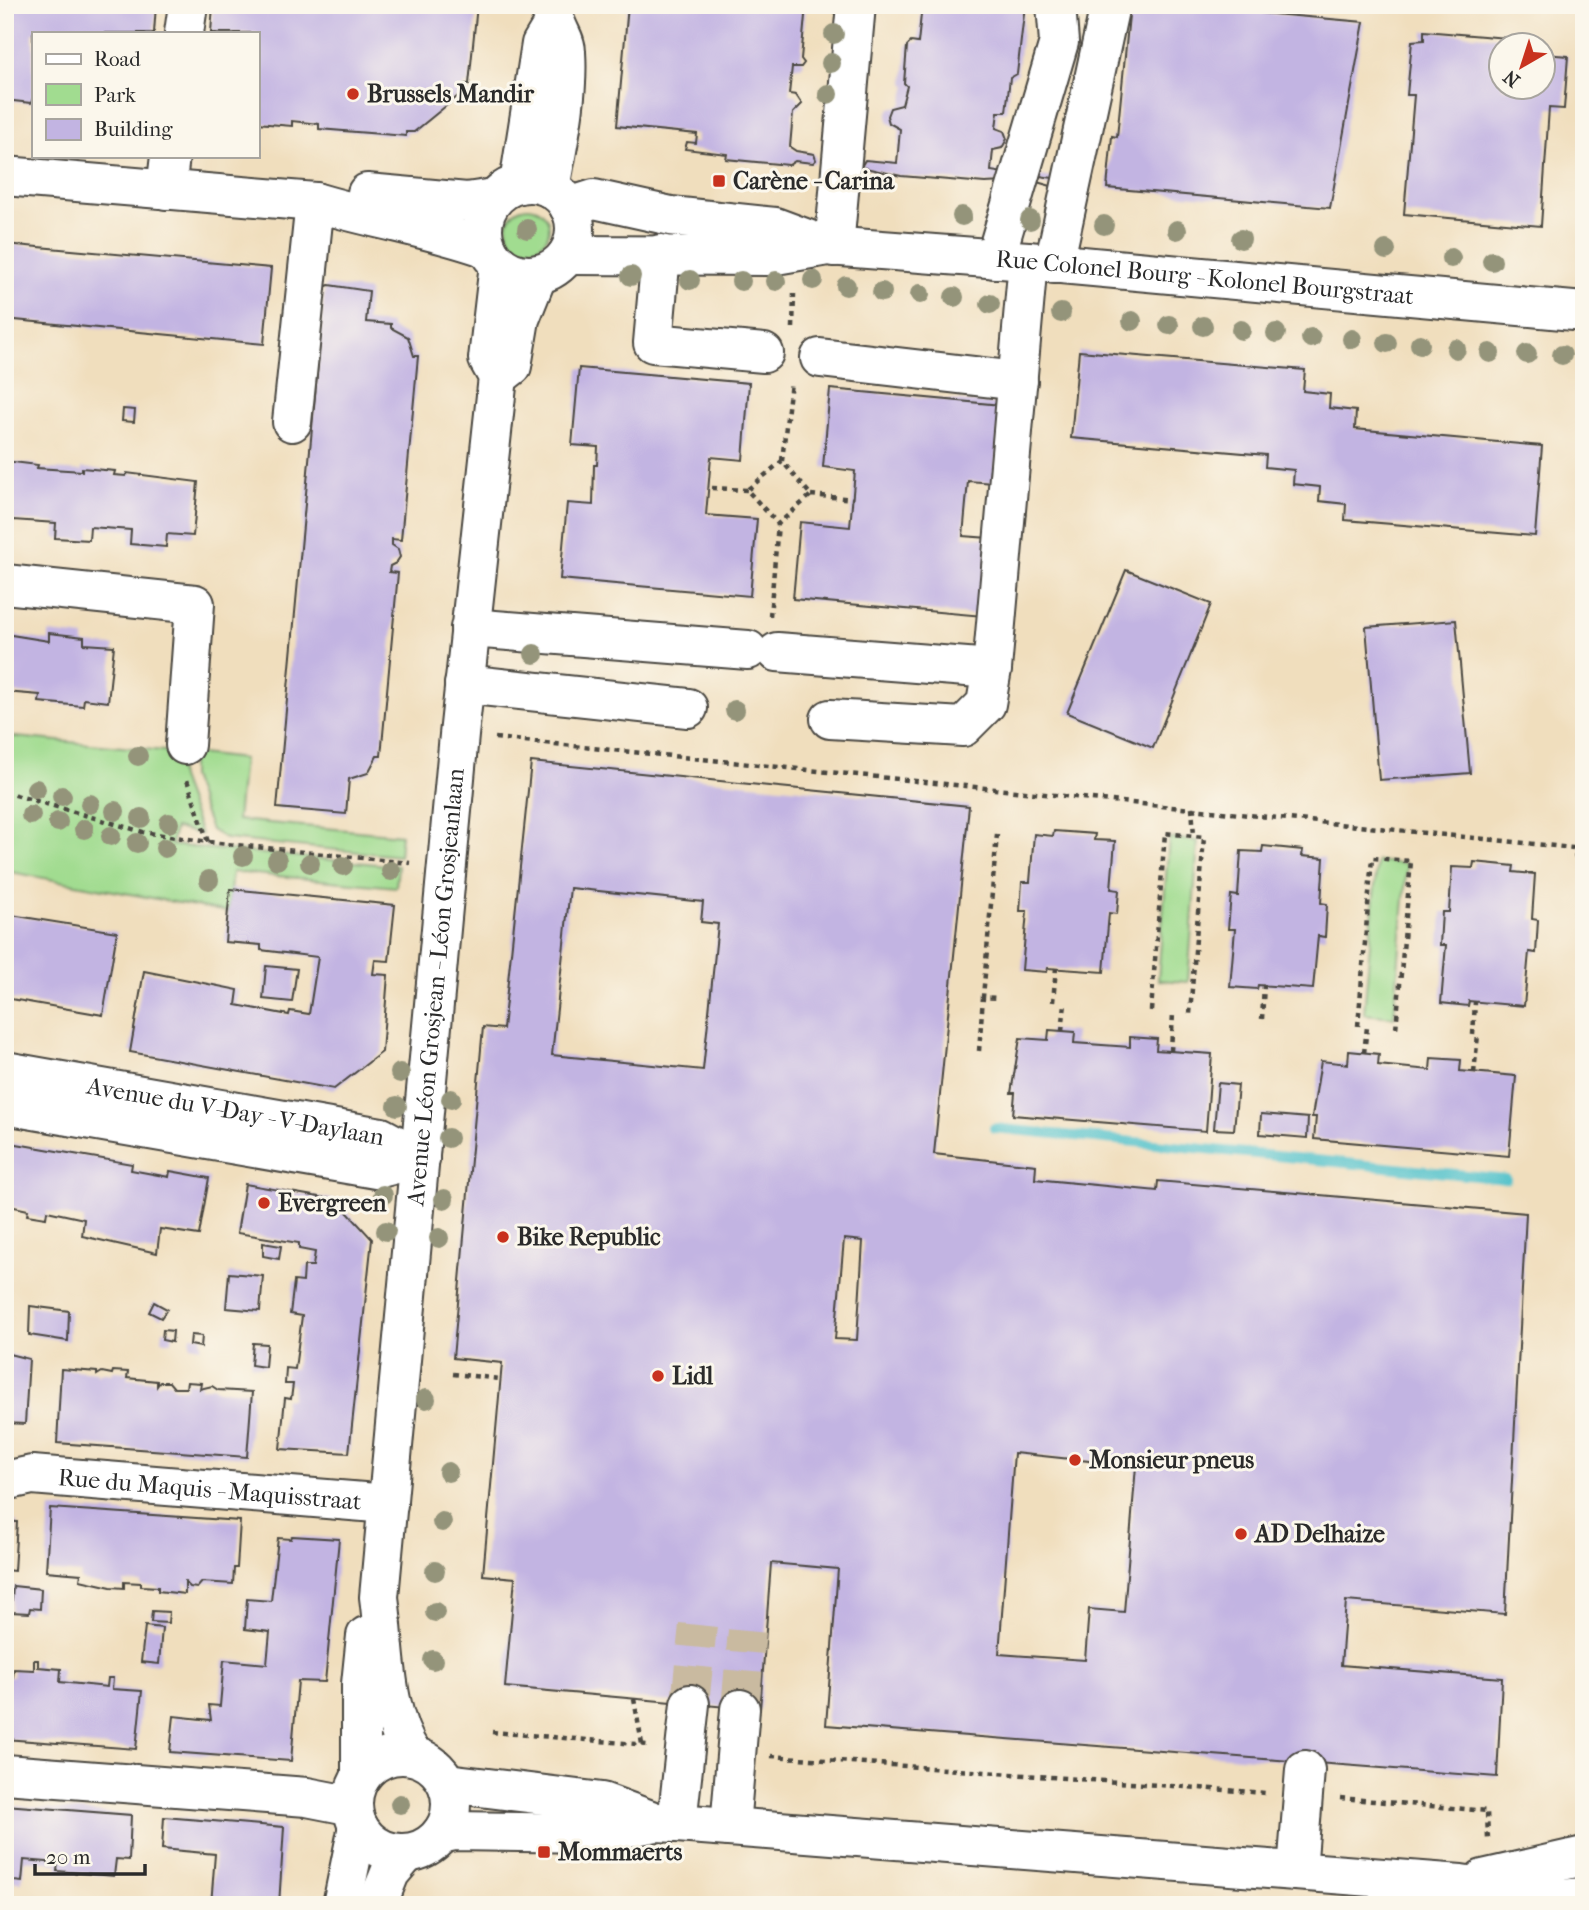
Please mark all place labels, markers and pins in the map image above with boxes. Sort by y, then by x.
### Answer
place label: Brussels Mandir [367,80,535,108]
marker: Brussels Mandir [345,86,361,102]
place label: Carène - Carina [733,167,895,195]
marker: Carène - Carina [711,173,727,189]
place label: Evergreen [278,1189,388,1217]
marker: Evergreen [256,1195,272,1211]
place label: Bike Republic [517,1223,661,1251]
marker: Bike Republic [495,1229,511,1245]
place label: Lidl [672,1362,713,1390]
marker: Lidl [650,1368,666,1384]
place label: Monsieur pneus [1089,1446,1254,1474]
marker: Monsieur pneus [1067,1452,1083,1468]
place label: AD Delhaize [1253,1520,1385,1548]
marker: AD Delhaize [1233,1526,1249,1542]
place label: Mommaerts [558,1838,683,1866]
marker: Mommaerts [536,1844,552,1860]

